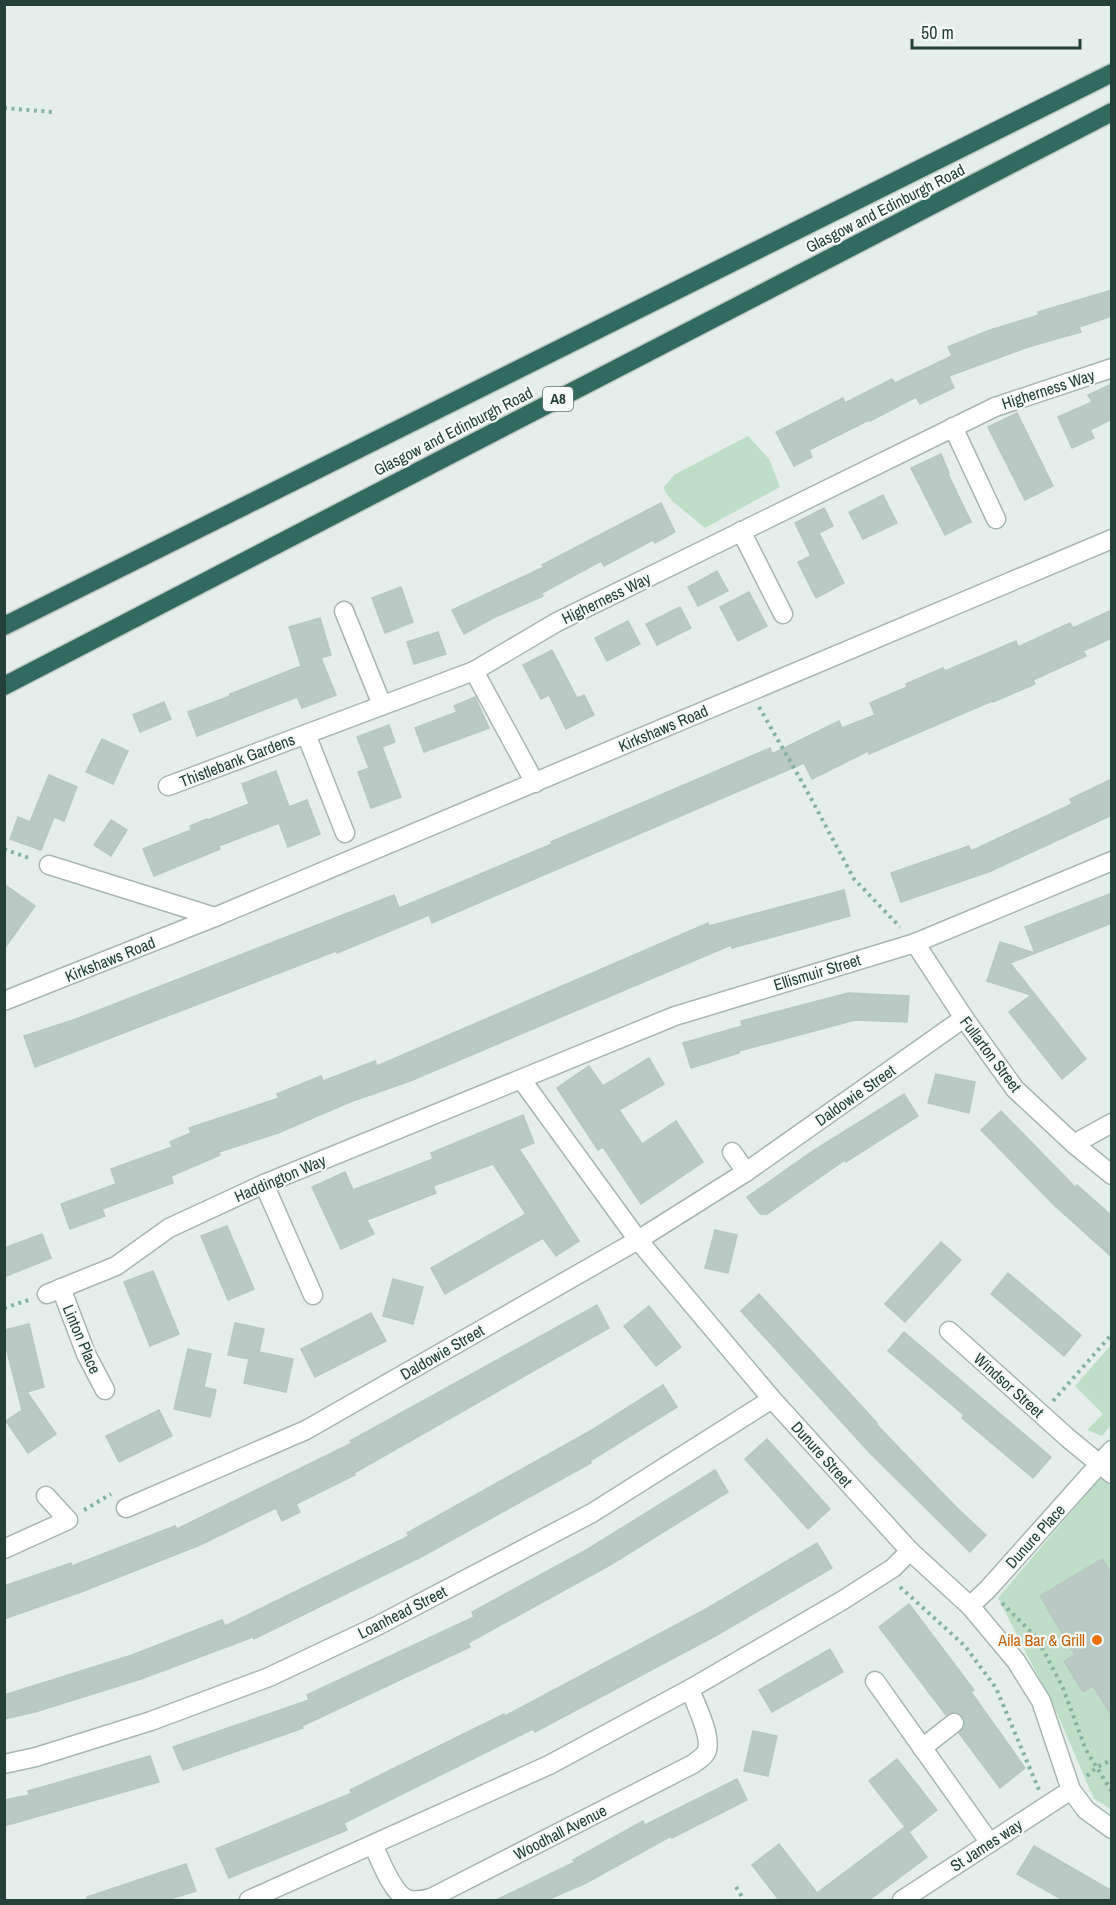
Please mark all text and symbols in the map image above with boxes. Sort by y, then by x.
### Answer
scale bar [912,12,1080,50]
text: 50 m [921,20,954,45]
street label: Glasgow and Edinburgh Road [802,158,968,258]
street label: Higherness Way [999,363,1098,414]
street label: Glasgow and Edinburgh Road [370,381,536,481]
road number: A8 [543,387,573,411]
street label: Higherness Way [558,567,655,629]
street label: Kirkshaws Road [615,699,711,757]
street label: Thistlebank Gardens [176,728,298,792]
street label: Kirkshaws Road [62,931,158,987]
street label: Ellismuir Street [771,948,863,996]
street label: Fullarton Street [955,1012,1027,1097]
street label: Daldowie Street [810,1059,900,1131]
street label: Haddington Way [231,1149,329,1207]
street label: Linton Place [58,1301,106,1377]
street label: Daldowie Street [396,1319,488,1385]
street label: Windsor Street [969,1348,1049,1423]
street label: Dunure Street [786,1416,858,1492]
street label: Dunure Place [1000,1499,1070,1573]
street label: Loanhead Street [354,1580,451,1644]
place label: Aila Bar & Grill [997,1629,1085,1651]
marker: Aila Bar & Grill [1090,1633,1104,1647]
street label: Woodhall Avenue [510,1799,610,1865]
street label: St James way [946,1813,1027,1876]

